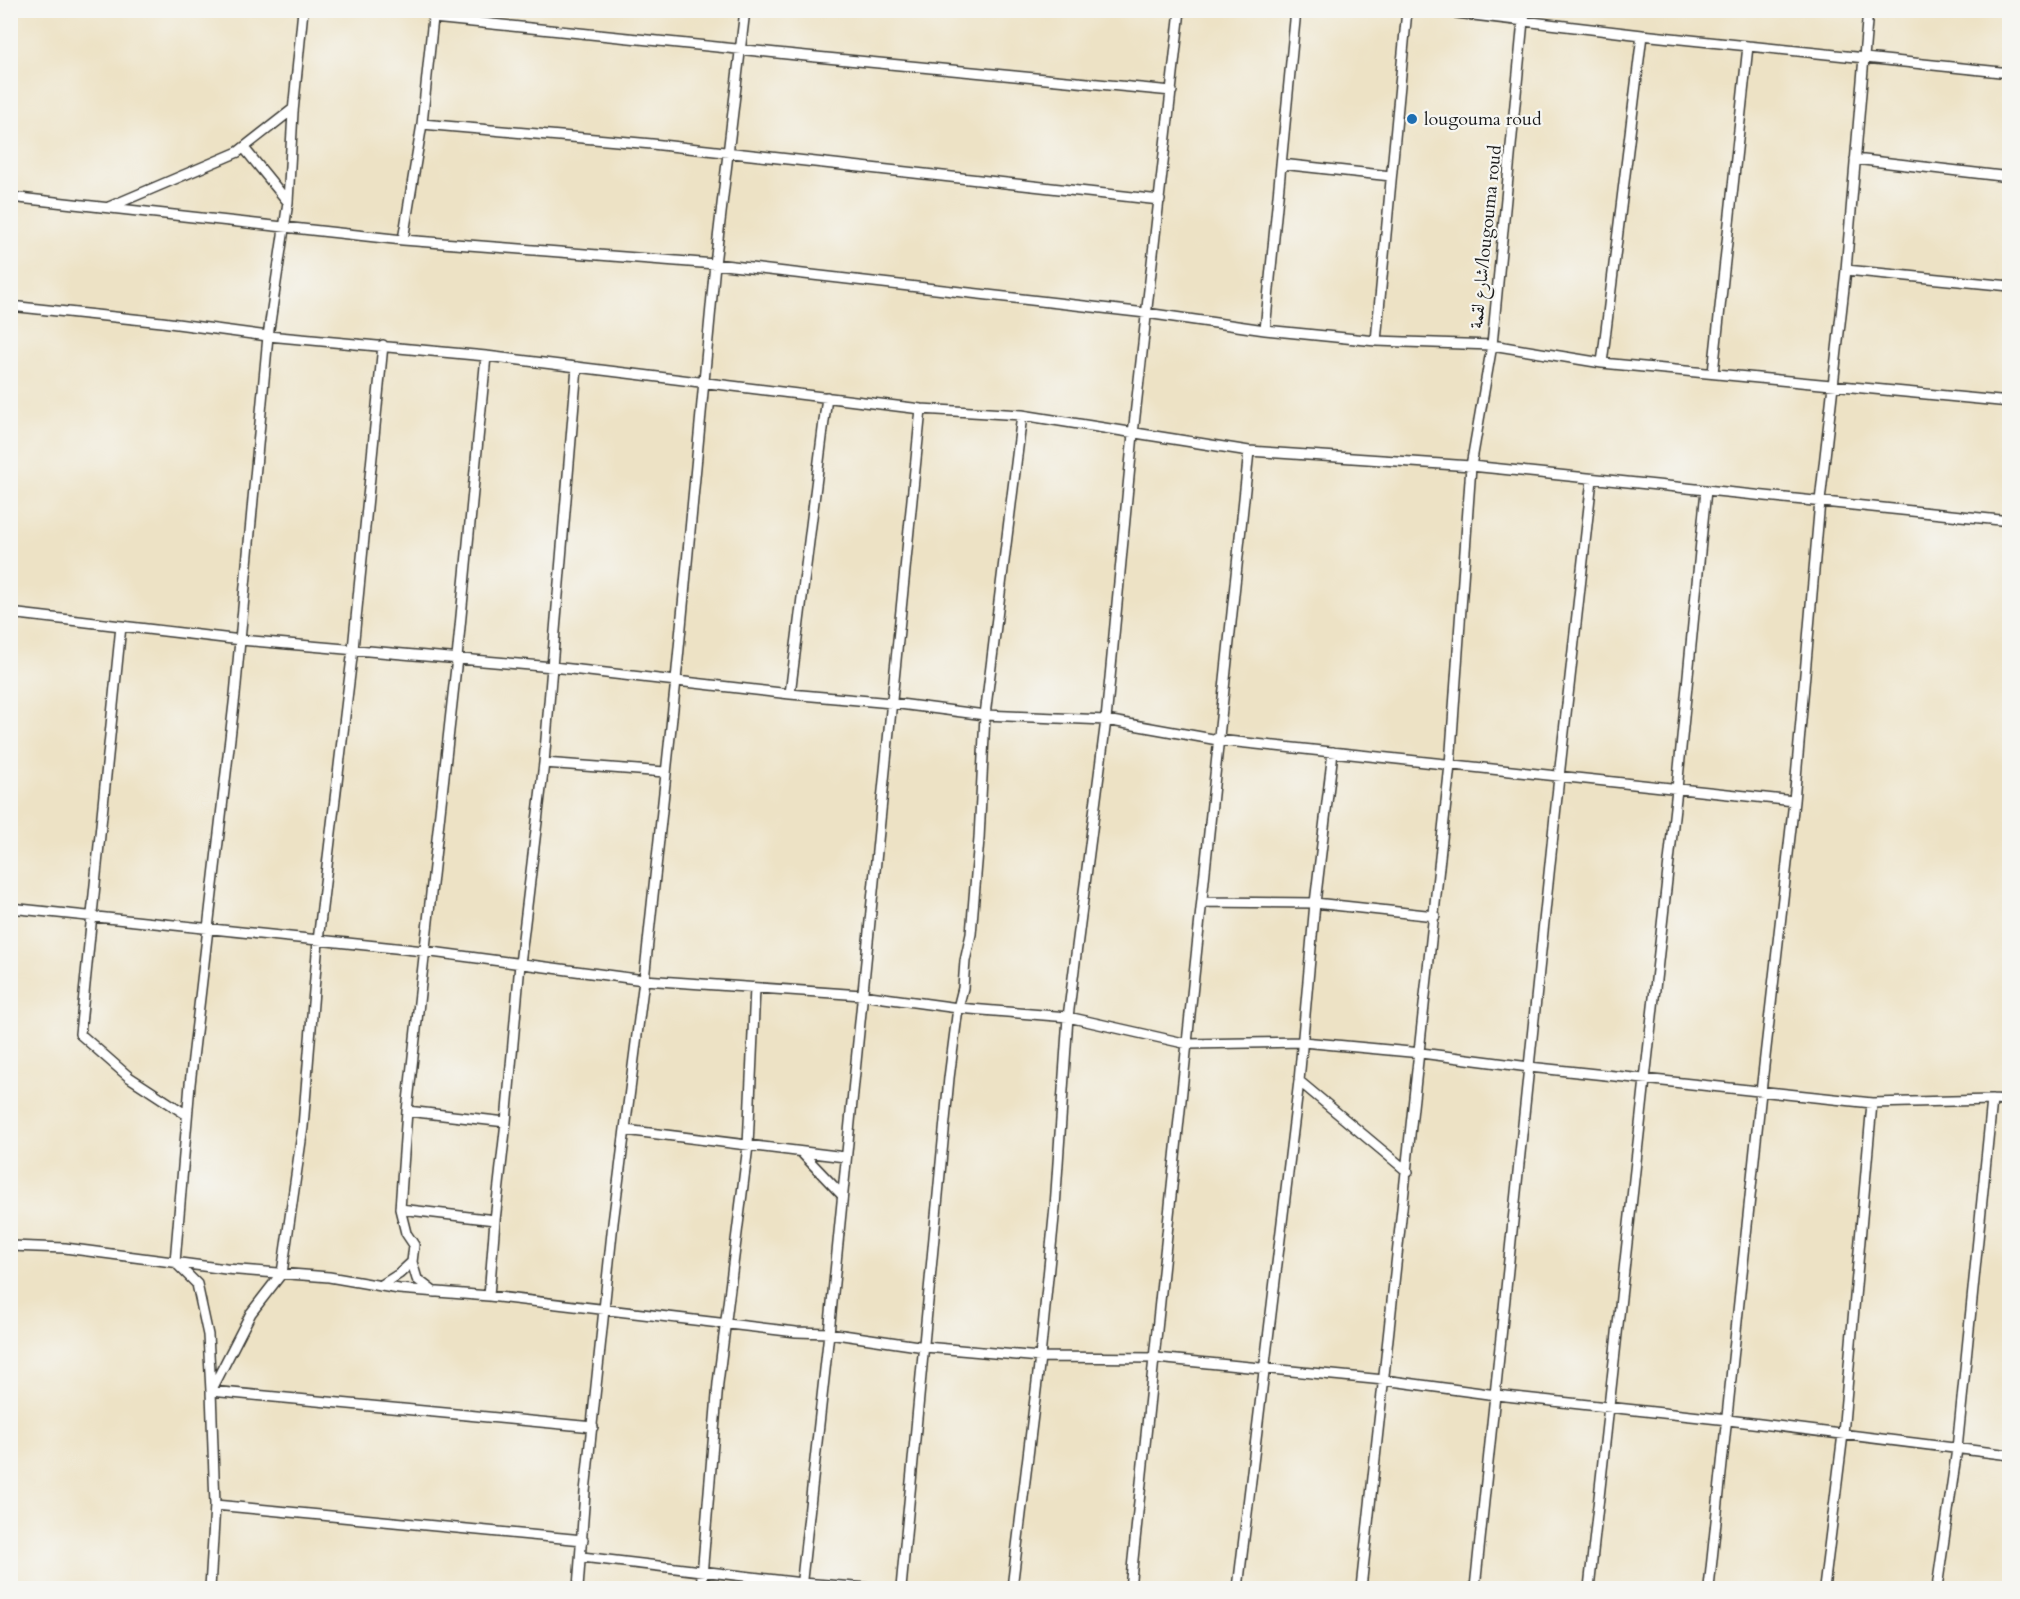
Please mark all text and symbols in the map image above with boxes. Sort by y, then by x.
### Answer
place label: lougouma roud [1424,107,1542,132]
marker: lougouma roud [1405,112,1419,126]
street label: شارع لقمة/lougouma roud [1464,144,1510,330]

